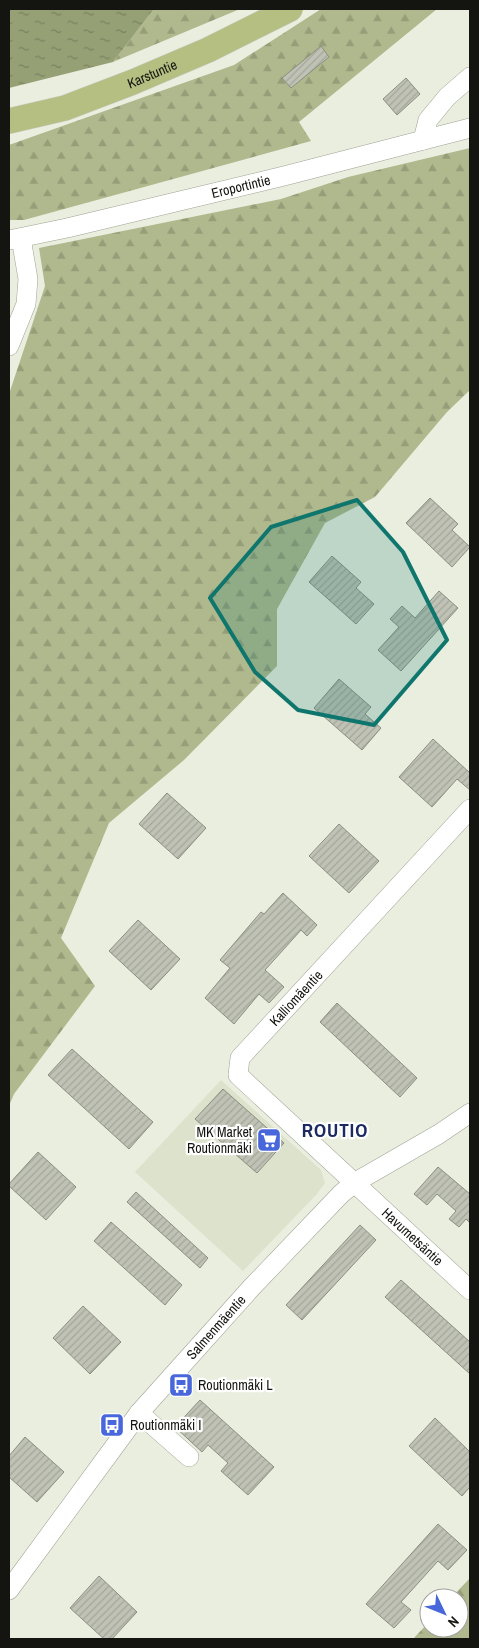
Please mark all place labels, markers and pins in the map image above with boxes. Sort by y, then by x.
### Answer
place label: MK Market Routionmäki [187,1123,252,1157]
supermarket icon: MK Market Routionmäki [256,1127,282,1153]
bus stop icon: Routionmäki L [168,1372,194,1398]
place label: Routionmäki L [198,1376,273,1394]
bus stop icon: Routionmäki I [99,1412,125,1438]
place label: Routionmäki I [130,1416,201,1434]

